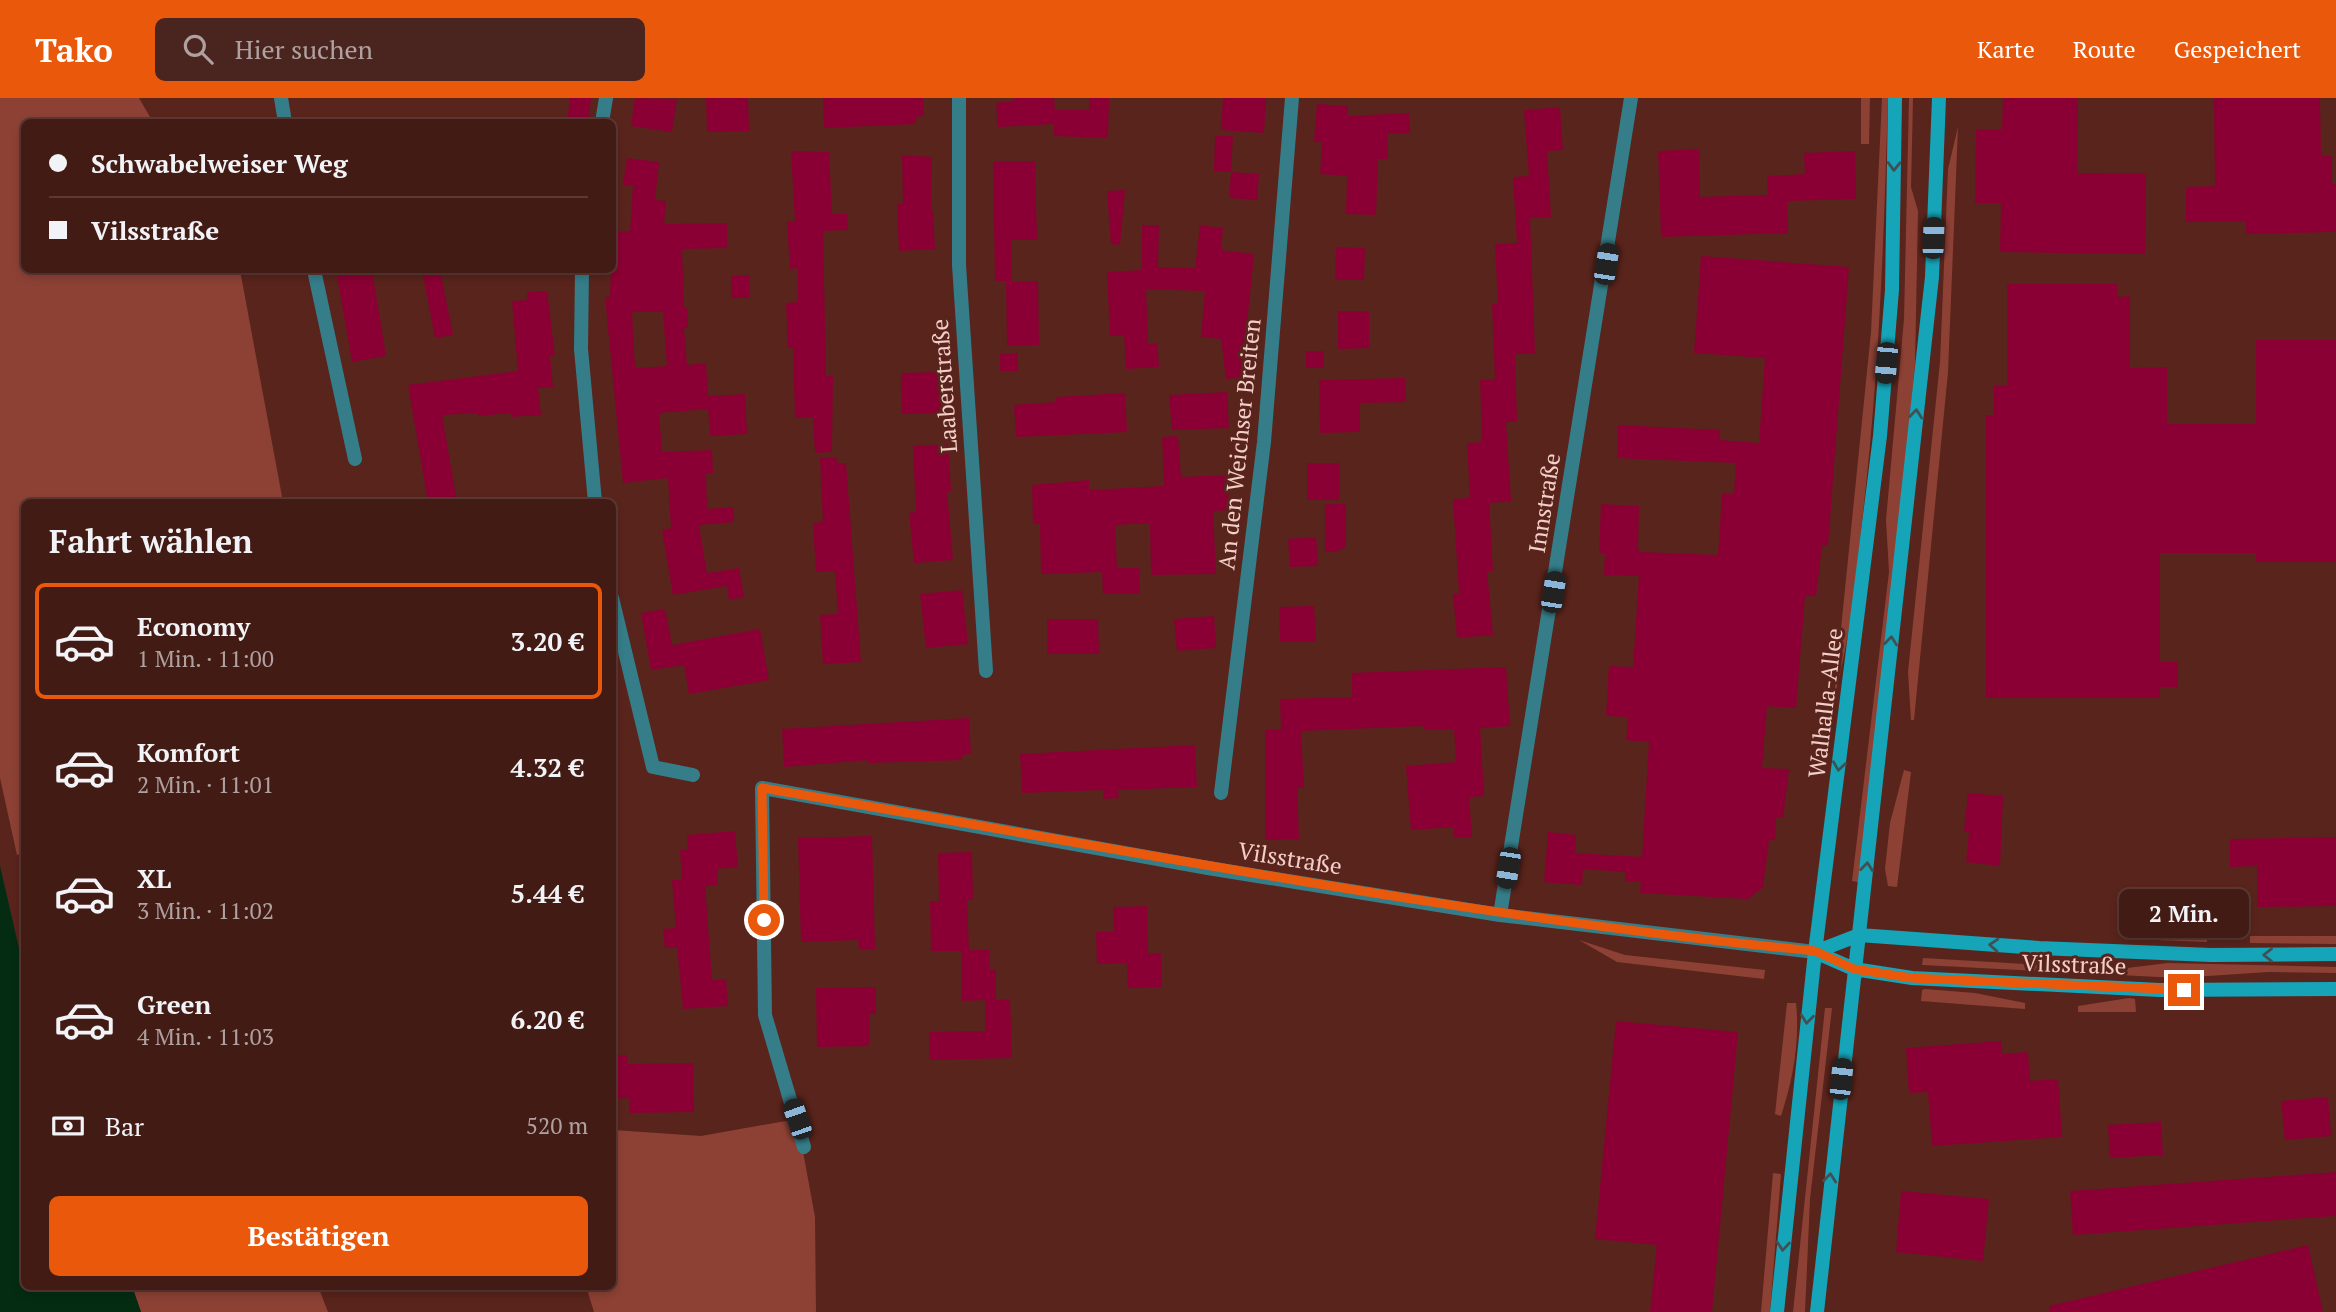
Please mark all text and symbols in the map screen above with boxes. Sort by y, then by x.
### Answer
search box [155,18,645,81]
text: Tako [35,28,113,71]
icon: search [179,30,217,68]
text: Hier suchen [235,32,373,66]
text: Karte [1977,33,2035,65]
text: Route [2073,33,2136,65]
text: Gespeichert [2174,33,2301,65]
text: Schwabelweiser Weg [91,146,348,180]
one-way arrow [1886,161,1902,172]
text: Vilsstraße [91,213,219,247]
car [1922,217,1945,259]
car [1593,242,1620,286]
street label: An den Weichser Breiten [1210,317,1268,571]
street label: Laaberstraße [924,318,964,454]
car [1874,341,1899,385]
one-way arrow [1909,409,1924,420]
street label: Innstraße [1521,451,1567,555]
text: Fahrt wählen [49,520,253,562]
car [1540,570,1567,614]
text: Economy [137,609,250,643]
icon: car [53,610,116,673]
text: 3.20 € [511,624,584,658]
street label: Walhalla-Allee [1800,626,1850,780]
one-way arrow [1884,635,1899,646]
text: 1 Min. · 11:00 [137,643,274,674]
text: Komfort [137,735,240,769]
icon: car [53,736,116,799]
text: 4.32 € [511,750,584,784]
one-way arrow [1832,760,1847,772]
text: 2 Min. · 11:01 [137,769,274,800]
street label: Vilsstraße [1236,834,1344,882]
car [1495,846,1522,890]
text: XL [137,861,171,895]
one-way arrow [1859,861,1874,873]
icon: car [53,862,116,925]
text: 5.44 € [511,876,584,910]
callout: 2 Min. [2119,888,2249,938]
text: 3 Min. · 11:02 [137,895,274,926]
text: 2 Min. [2149,898,2219,929]
route start [748,904,780,936]
one-way arrow [1988,938,1999,953]
street label: Vilsstraße [2021,947,2127,981]
one-way arrow [2262,947,2273,962]
route end [2168,974,2200,1006]
text: Green [137,987,211,1021]
icon: car [53,988,116,1051]
text: 6.20 € [511,1002,584,1036]
one-way arrow [1800,1014,1815,1025]
text: 4 Min. · 11:03 [137,1021,274,1052]
car [1829,1057,1854,1101]
car [781,1096,814,1142]
icon: cash [49,1107,87,1145]
text: Bar [105,1109,144,1143]
text: 520 m [526,1110,588,1141]
one-way arrow [1822,1172,1837,1183]
button: Bestätigen [49,1196,588,1276]
one-way arrow [1776,1240,1791,1251]

